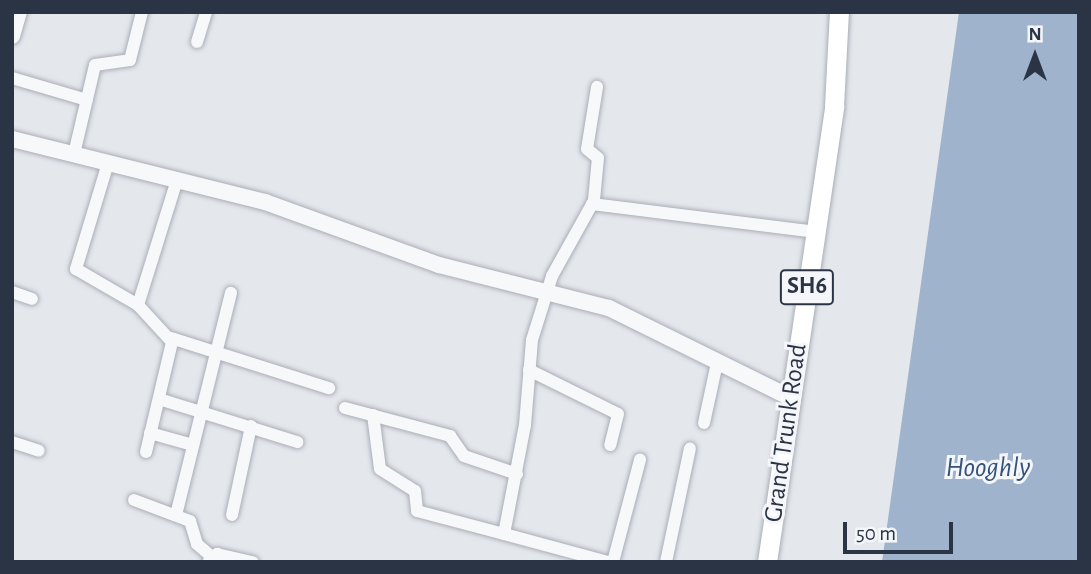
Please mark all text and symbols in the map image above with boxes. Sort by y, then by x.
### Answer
north arrow [1000,21,1070,91]
text: N [1028,25,1042,44]
road number: SH6 [779,266,835,308]
street label: Grand Trunk Road [758,342,814,524]
water label: Hooghly [946,451,1030,485]
scale bar [846,508,956,552]
text: 50 m [856,523,896,544]

